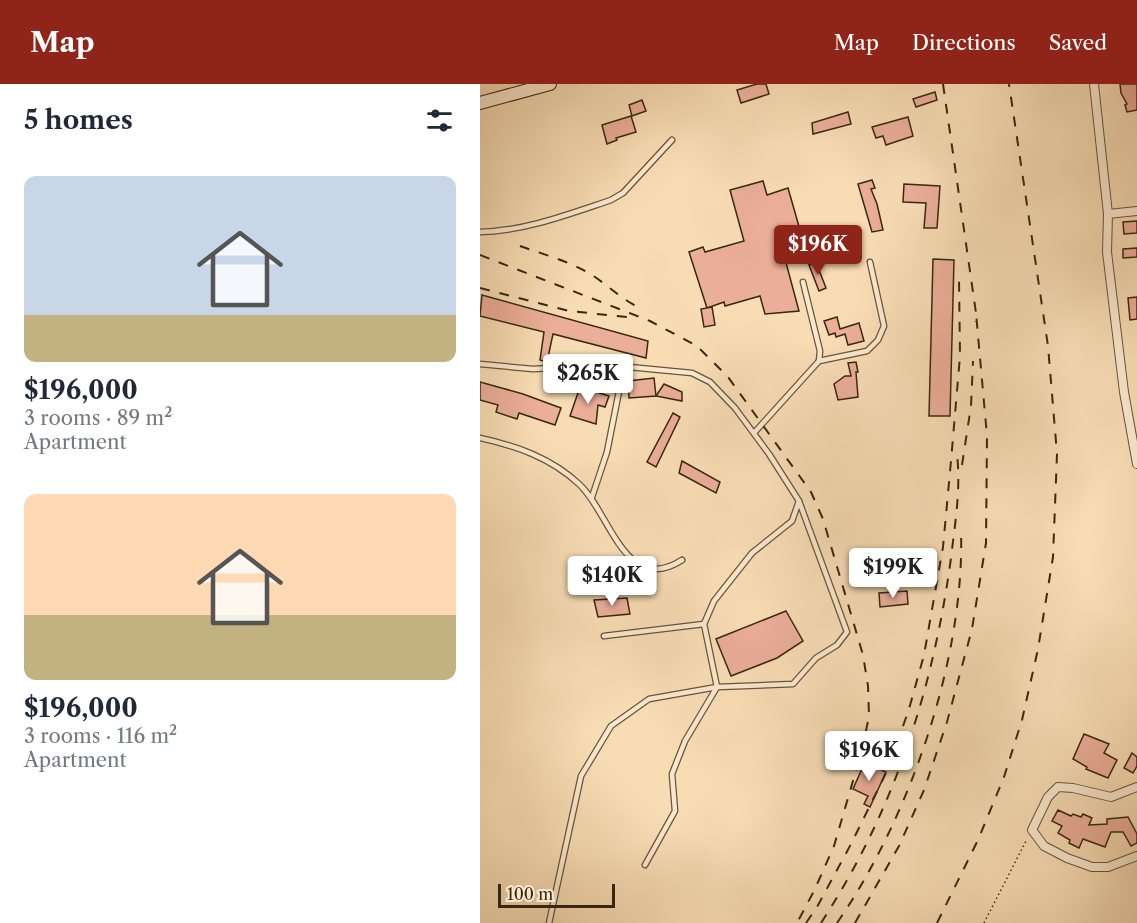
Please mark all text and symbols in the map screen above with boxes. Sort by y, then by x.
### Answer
text: Map [30,25,94,59]
text: Map [834,30,879,55]
text: Directions [912,30,1016,55]
text: Saved [1049,30,1107,55]
text: 5 homes [24,104,133,136]
icon: filters [423,104,456,137]
icon: home [186,215,294,323]
pin: $196K [776,225,860,276]
text: $196K [788,232,848,256]
pin: $265K [546,354,630,405]
text: $265K [557,361,619,385]
text: $196,000 [24,374,138,406]
text: 3 rooms · 89 m² [24,406,172,430]
text: Apartment [24,430,127,454]
icon: home [186,533,294,641]
pin: $199K [851,548,935,599]
text: $199K [863,555,923,579]
pin: $140K [570,556,654,607]
text: $140K [582,563,642,587]
text: $196,000 [24,692,138,724]
text: 3 rooms · 116 m² [24,724,177,748]
pin: $196K [827,731,911,782]
text: $196K [839,738,899,762]
text: Apartment [24,748,127,772]
scale bar [498,881,615,908]
text: 100 m [507,884,553,904]

